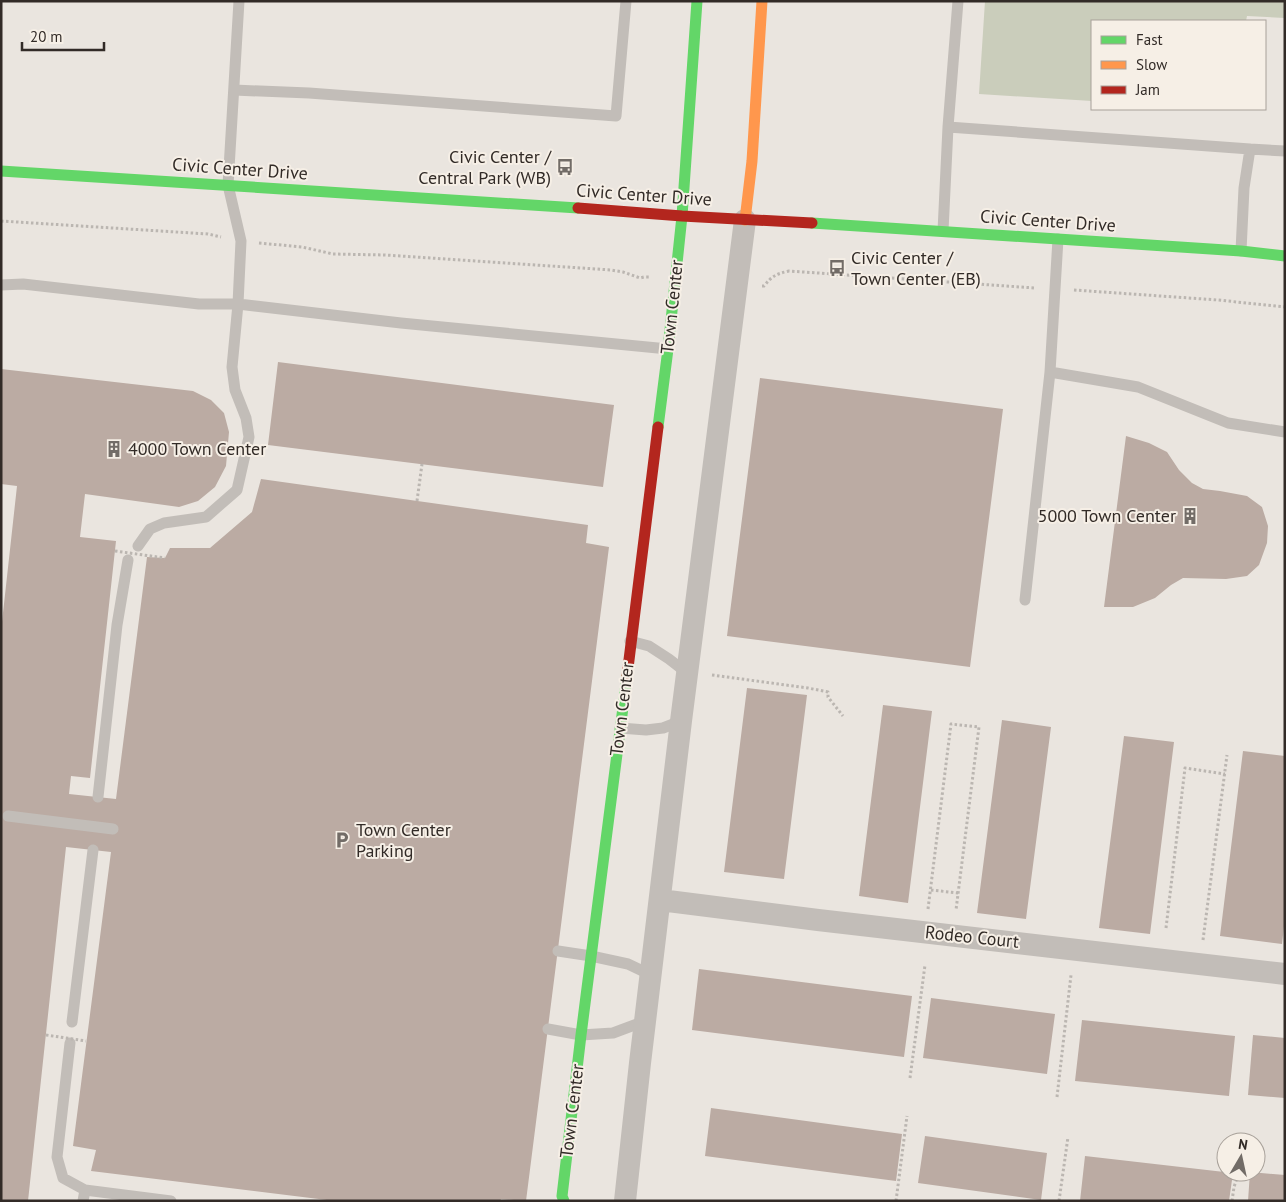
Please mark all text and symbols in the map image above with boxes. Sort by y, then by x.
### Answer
scale bar [22,20,105,52]
legend [1091,20,1266,110]
text: 20 m [30,27,63,46]
text: Fast [1136,30,1163,49]
text: Slow [1136,55,1167,74]
text: Jam [1135,80,1160,99]
place label: Civic Center / Central Park (WB) [418,145,553,189]
street label: Civic Center Drive [171,152,309,185]
bus stop icon: Civic Center / Central Park (WB) [555,157,575,177]
street label: Civic Center Drive [575,178,713,211]
street label: Civic Center Drive [979,204,1117,237]
place label: Civic Center / Town Center (EB) [851,246,981,290]
bus stop icon: Civic Center / Town Center (EB) [827,258,847,278]
street label: Town Center [655,259,688,355]
place label: 4000 Town Center [128,437,266,460]
building icon: 4000 Town Center [104,439,124,459]
place label: 5000 Town Center [1038,504,1176,527]
building icon: 5000 Town Center [1180,506,1200,526]
street label: Town Center [604,660,639,757]
place label: Town Center Parking [356,818,451,862]
parking icon: Town Center Parking [332,830,352,850]
street label: Rodeo Court [924,920,1020,953]
street label: Town Center [554,1062,589,1159]
north arrow [1216,1132,1266,1182]
text: N [1237,1135,1249,1154]

